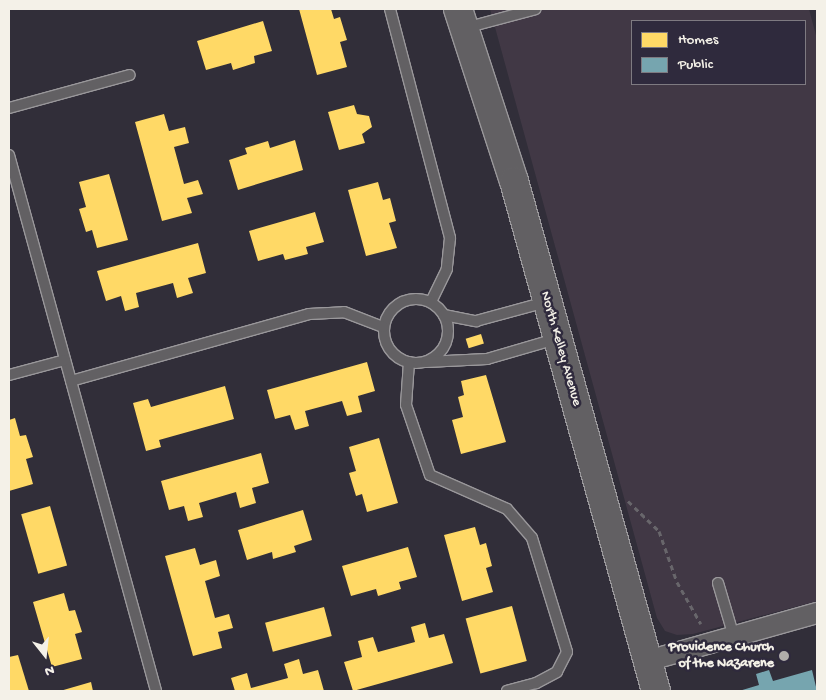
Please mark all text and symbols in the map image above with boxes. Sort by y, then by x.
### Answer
legend [631,20,806,85]
text: Homes [678,31,718,49]
text: Public [678,56,713,74]
street label: North Kelley Avenue [536,290,584,408]
north arrow [20,630,70,680]
place label: Providence Church of the Nazarene [669,640,774,672]
marker: Providence Church of the Nazarene [778,650,790,662]
text: N [43,660,56,679]

